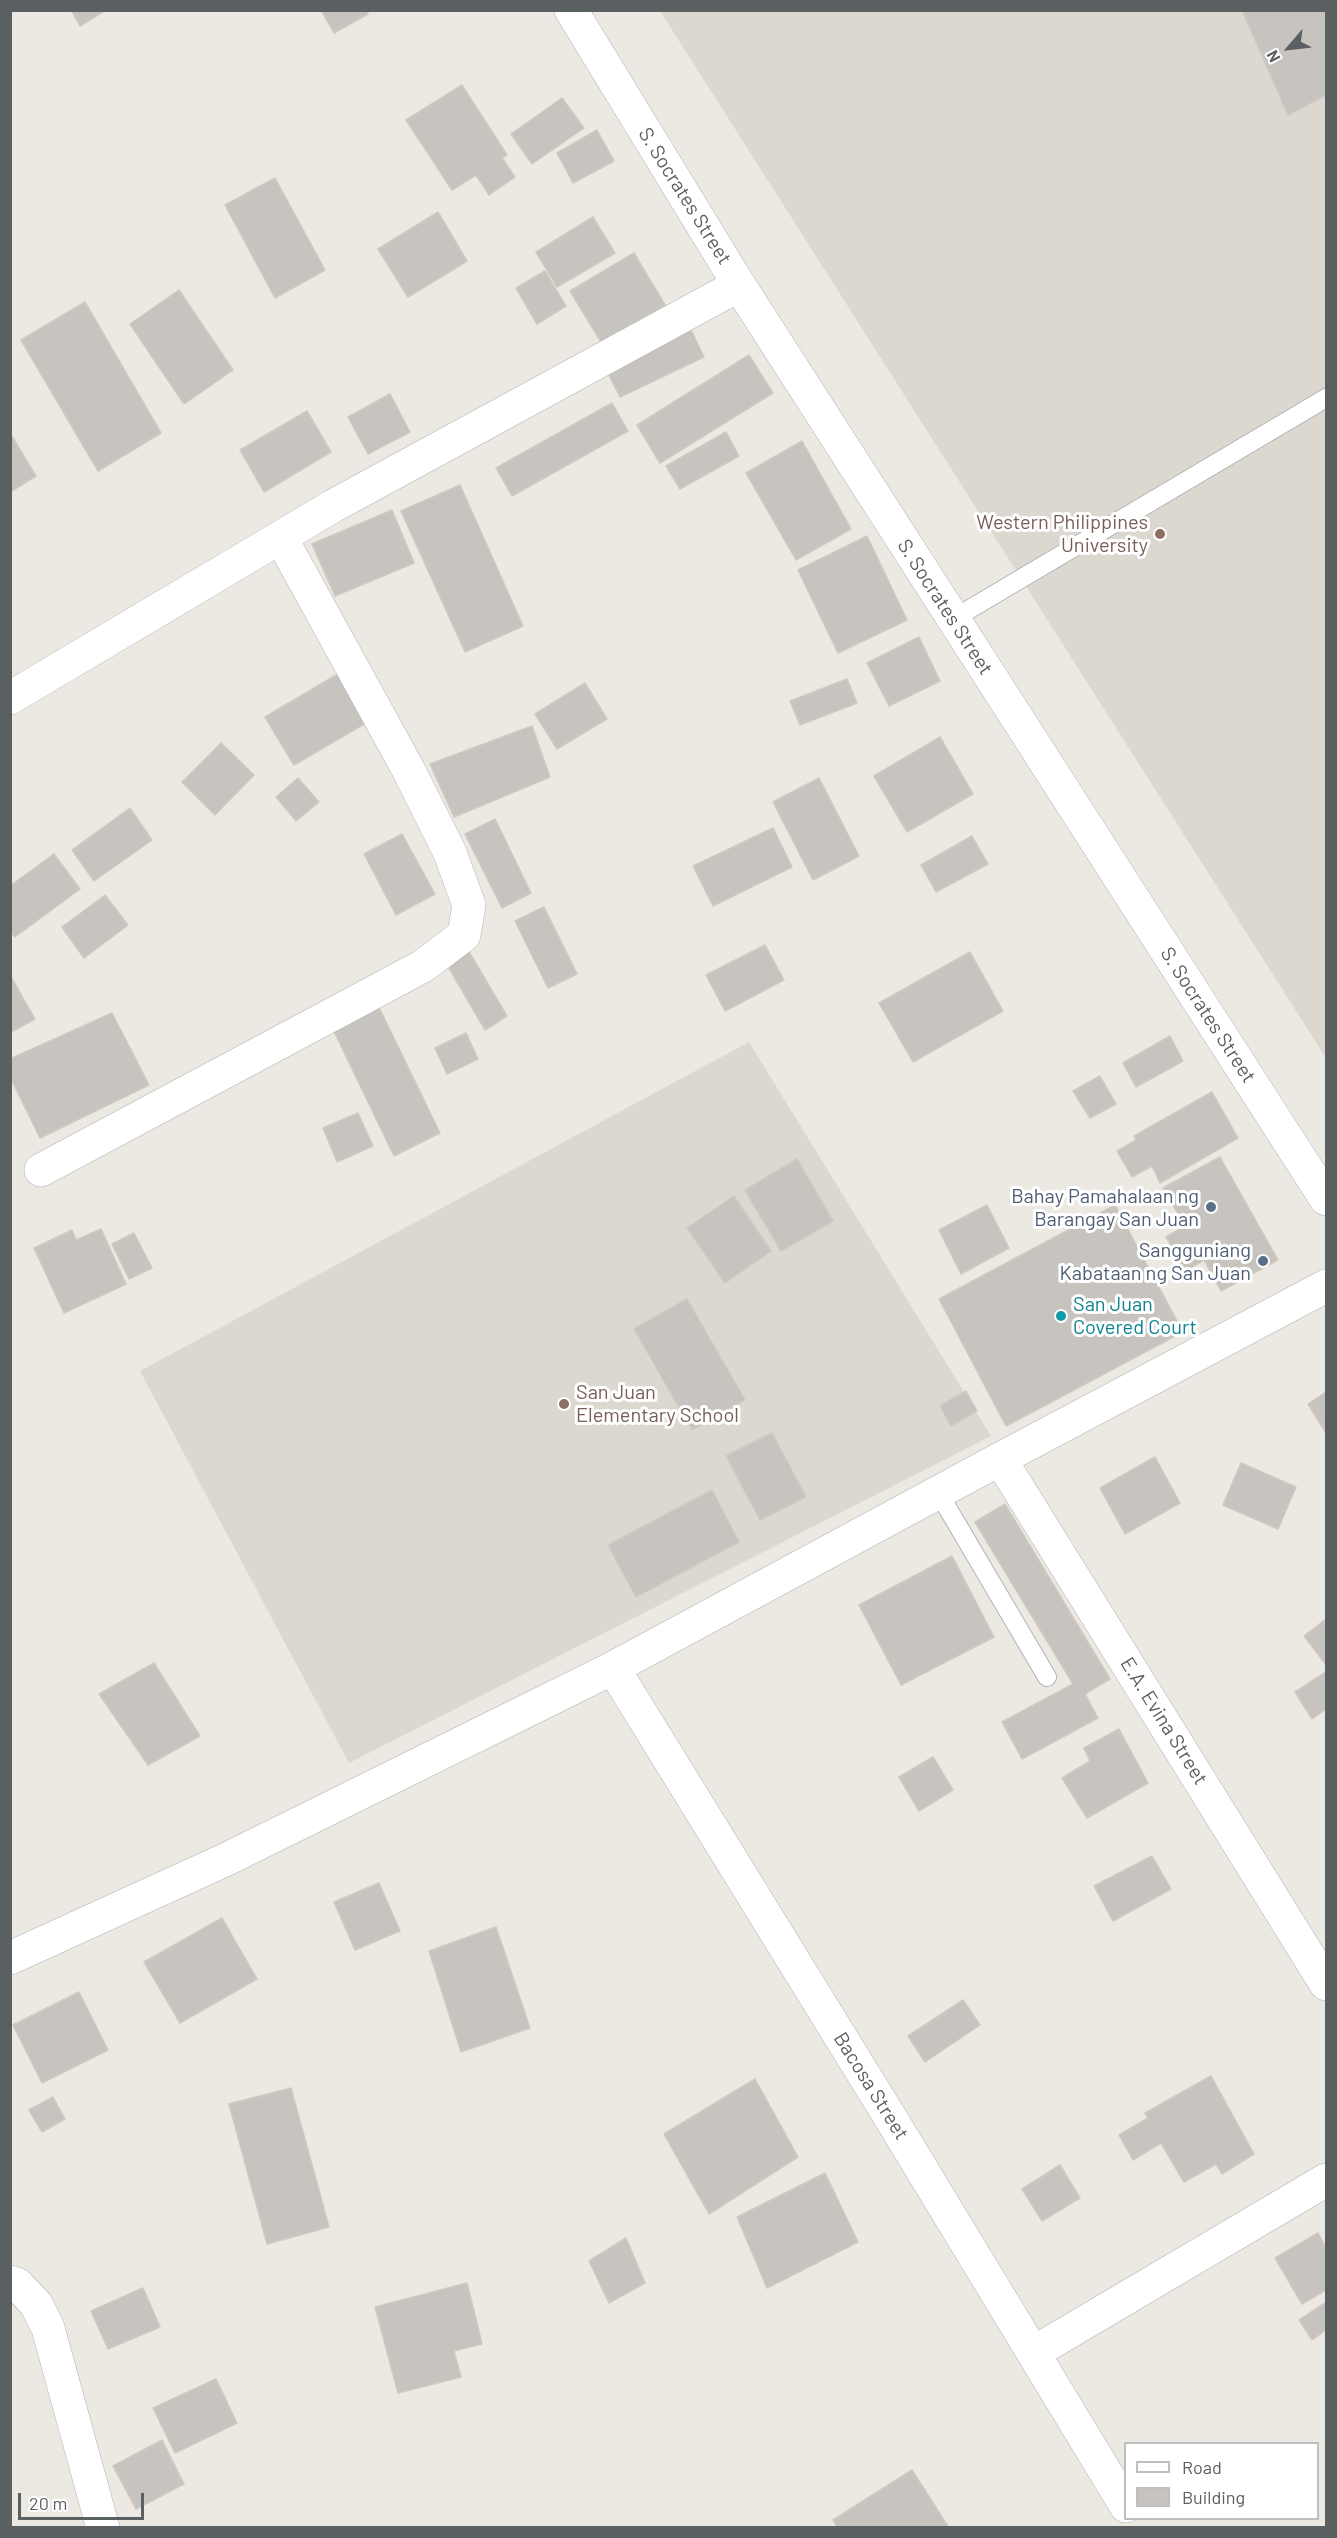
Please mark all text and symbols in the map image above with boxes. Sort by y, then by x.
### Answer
north arrow [1259,18,1319,78]
text: N [1262,48,1284,66]
street label: S. Socrates Street [633,123,737,269]
place label: Western Philippines University [976,510,1148,557]
marker: Western Philippines University [1153,527,1167,541]
street label: S. Socrates Street [892,535,998,679]
street label: S. Socrates Street [1155,943,1261,1087]
place label: Bahay Pamahalaan ng Barangay San Juan [1011,1184,1199,1231]
marker: Bahay Pamahalaan ng Barangay San Juan [1204,1200,1218,1214]
place label: Sangguniang Kabataan ng San Juan [1060,1238,1251,1285]
marker: Sangguniang Kabataan ng San Juan [1256,1254,1270,1268]
place label: San Juan Covered Court [1073,1292,1197,1339]
marker: San Juan Covered Court [1054,1309,1068,1323]
place label: San Juan Elementary School [576,1380,739,1427]
marker: San Juan Elementary School [557,1397,571,1411]
street label: E.A. Evina Street [1115,1653,1213,1789]
street label: Bacosa Street [828,2028,914,2144]
legend [1124,2442,1319,2520]
text: Road [1182,2456,1222,2478]
scale bar [21,2481,147,2519]
text: Building [1182,2486,1245,2508]
text: 20 m [29,2492,67,2514]

